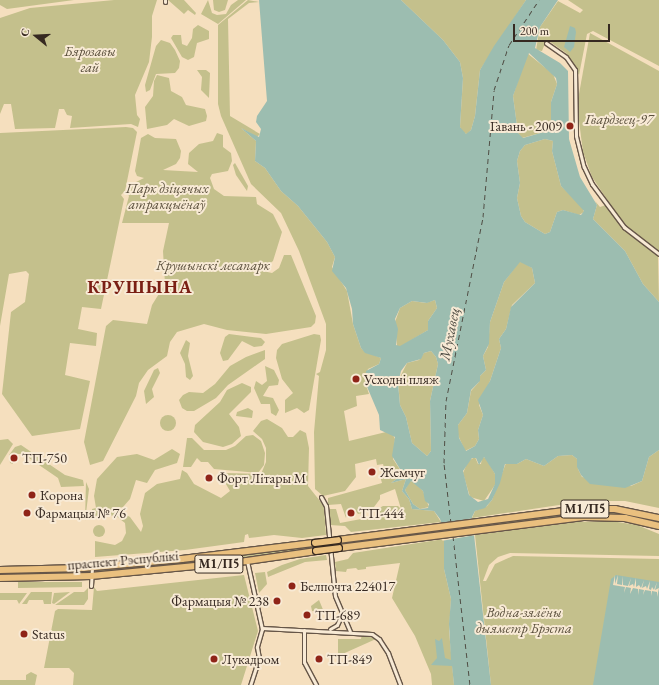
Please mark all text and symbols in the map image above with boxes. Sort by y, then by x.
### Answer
north arrow [16,16,56,56]
scale bar [515,16,612,42]
text: 200 m [520,23,549,39]
text: С [17,26,32,38]
park label: Бярозавы гай [64,43,116,76]
park label: Гвардзеец-97 [585,111,653,127]
place label: Гавань - 2009 [490,118,562,134]
marker: Гавань - 2009 [565,121,575,131]
park label: Парк дзіцячых атракцыёнаў [126,180,208,212]
park label: Крушынскі лесапарк [156,257,270,273]
district label: КРУШЫНА [87,276,193,298]
water label: Мухавец [435,306,463,362]
place label: Усходні пляж [364,371,439,387]
marker: Усходні пляж [351,374,361,384]
place label: ТП-750 [22,450,67,466]
marker: ТП-750 [9,453,19,463]
place label: Жемчуг [380,464,425,480]
marker: Жемчуг [367,467,377,477]
place label: Форт Літары М [217,470,306,486]
marker: Форт Літары М [204,473,214,483]
place label: Корона [40,487,83,503]
marker: Корона [27,490,37,500]
road number: М1/П5 [560,498,610,520]
place label: Фармацыя № 76 [35,505,126,521]
place label: ТП-444 [359,505,404,521]
marker: Фармацыя № 76 [22,508,32,518]
marker: ТП-444 [346,508,356,518]
street label: праспект Рэспублікі [67,547,179,573]
road number: М1/П5 [194,553,244,575]
place label: Белпочта 224017 [300,578,395,594]
marker: Белпочта 224017 [287,581,297,591]
place label: Фармацыя № 238 [171,593,269,609]
marker: Фармацыя № 238 [272,596,282,606]
park label: Водна-зялёны дыяметр Брэста [476,604,572,636]
place label: ТП-689 [315,607,360,623]
marker: ТП-689 [302,610,312,620]
place label: Status [32,626,65,642]
marker: Status [19,629,29,639]
place label: Лукадром [222,651,279,667]
place label: ТП-849 [327,651,372,667]
marker: Лукадром [209,654,219,664]
marker: ТП-849 [314,654,324,664]

